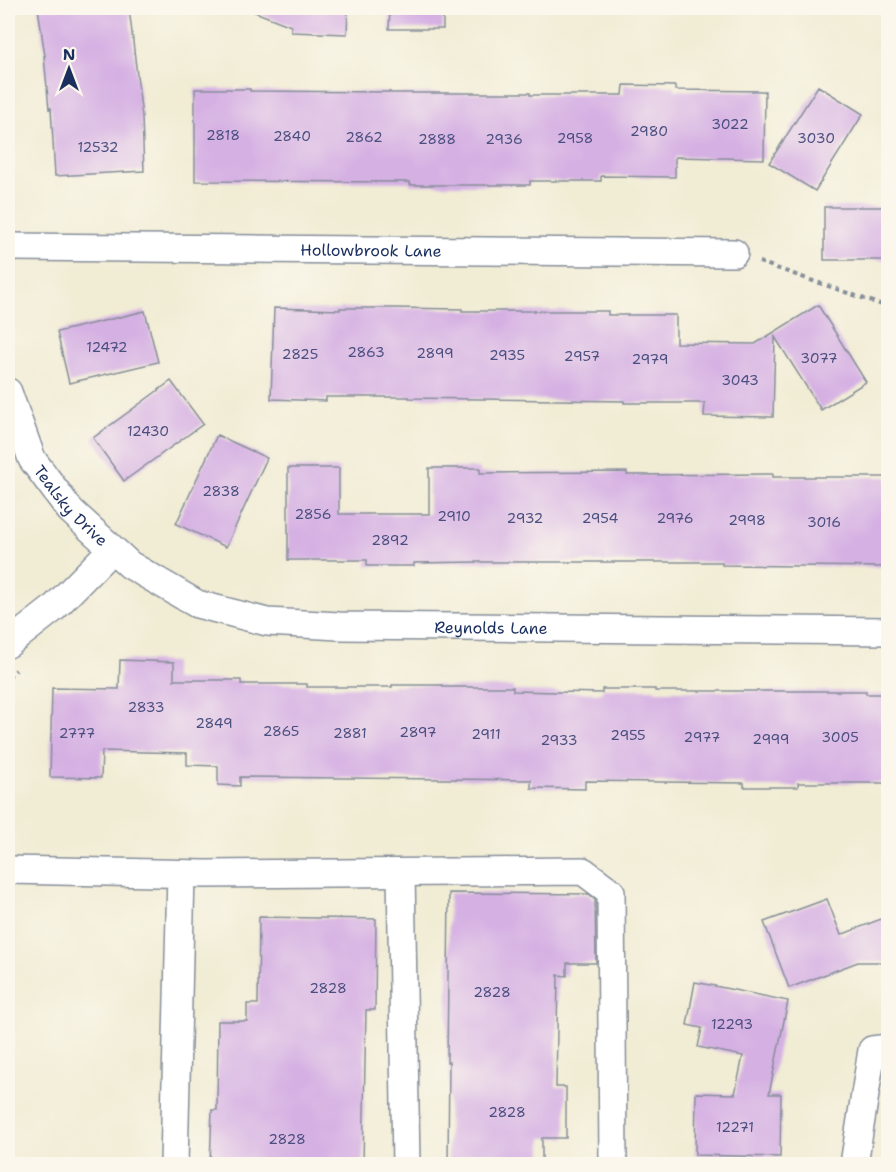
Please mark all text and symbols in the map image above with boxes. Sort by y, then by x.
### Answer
north arrow [39,39,99,99]
text: N [63,44,75,65]
house number: 3022 [711,115,749,133]
house number: 2980 [630,122,668,140]
house number: 2818 [206,126,240,144]
house number: 2840 [273,127,311,145]
house number: 2862 [345,128,383,146]
house number: 2958 [557,129,593,147]
house number: 3030 [797,129,835,147]
house number: 2888 [418,130,456,148]
house number: 2936 [485,130,523,148]
house number: 12532 [77,138,119,156]
street label: Hollowbrook Lane [300,239,442,262]
house number: 12472 [86,338,128,356]
house number: 2863 [347,343,385,361]
house number: 2899 [416,344,454,362]
house number: 2825 [282,345,318,363]
house number: 2935 [489,346,525,364]
house number: 2957 [564,347,600,365]
house number: 3077 [800,349,838,367]
house number: 2979 [631,350,669,368]
house number: 3043 [721,371,759,389]
house number: 12430 [127,422,169,440]
street label: Tealsky Drive [29,461,112,551]
house number: 2838 [202,482,240,500]
house number: 2856 [295,505,331,523]
house number: 2910 [437,507,471,525]
house number: 2932 [507,509,543,527]
house number: 2954 [582,509,619,527]
house number: 2976 [656,509,694,527]
house number: 2998 [728,511,766,529]
house number: 3016 [807,513,841,531]
house number: 2892 [371,531,409,549]
street label: Reynolds Lane [434,617,548,639]
house number: 2833 [127,698,165,716]
house number: 2849 [195,714,233,732]
house number: 2865 [263,722,299,740]
house number: 2897 [399,723,437,741]
house number: 2777 [59,724,95,742]
house number: 2881 [333,724,367,742]
house number: 2911 [471,725,501,743]
house number: 2955 [610,726,646,744]
house number: 2977 [684,728,720,746]
house number: 3005 [821,728,859,746]
house number: 2999 [752,730,790,748]
house number: 2933 [541,731,577,749]
house number: 2828 [309,979,347,997]
house number: 2828 [473,983,511,1001]
house number: 12293 [711,1015,753,1033]
house number: 2828 [488,1103,526,1121]
house number: 12271 [716,1118,754,1136]
house number: 2828 [268,1130,306,1148]

